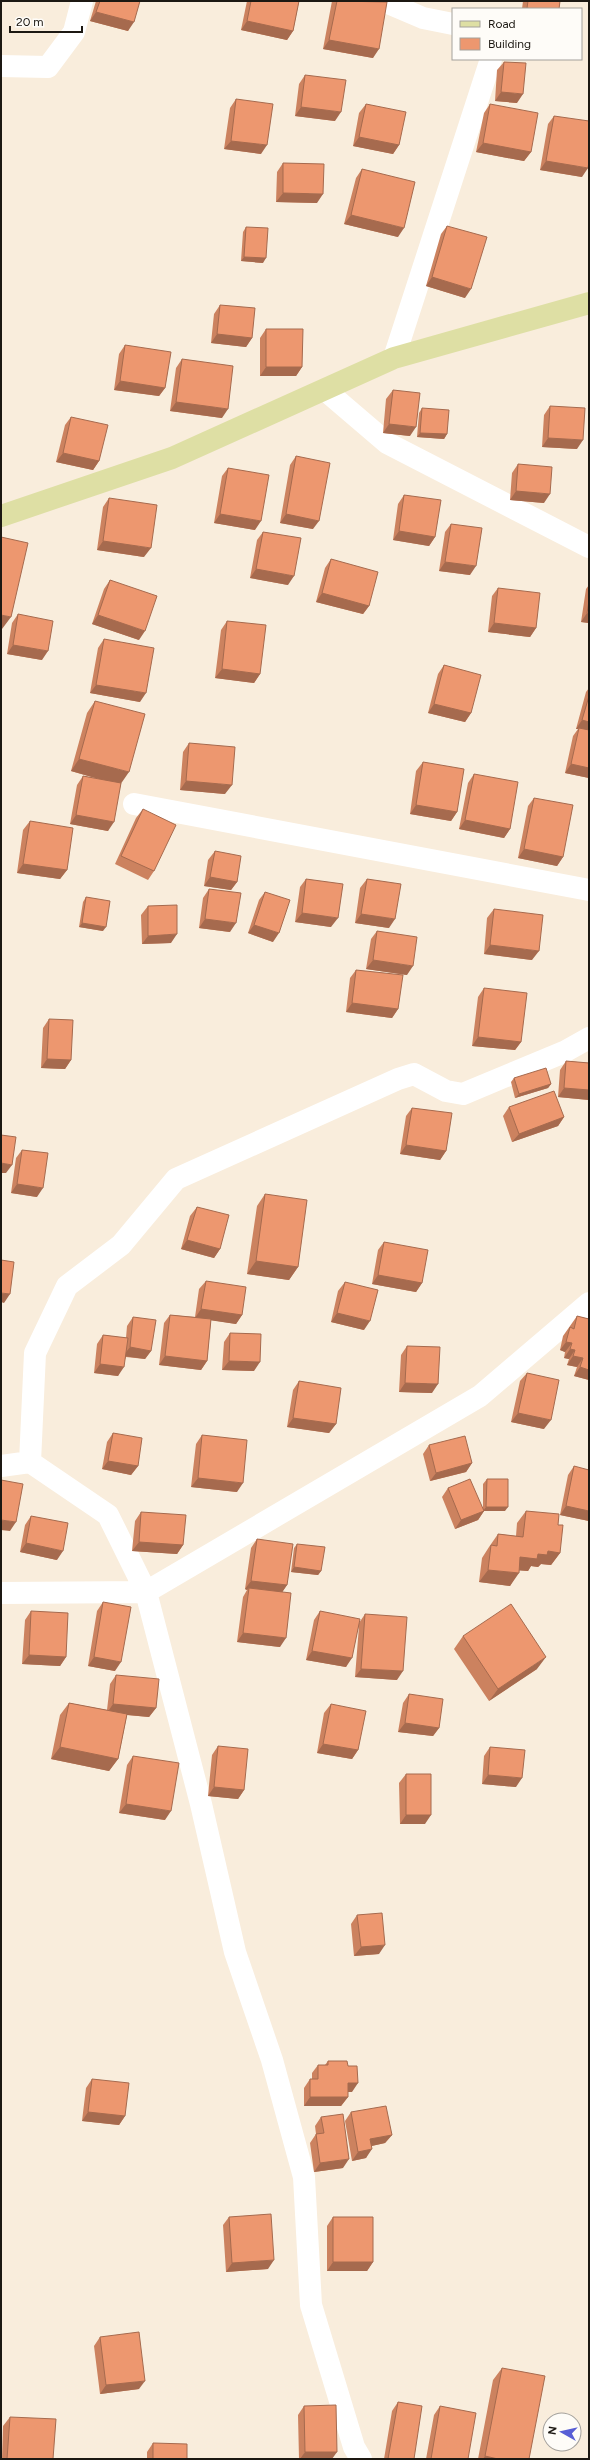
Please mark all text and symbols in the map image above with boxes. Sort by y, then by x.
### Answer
scale bar [10,8,82,34]
legend [452,8,582,60]
text: 20 m [16,15,44,29]
text: Road [488,17,516,31]
text: Building [488,37,531,51]
north arrow [542,2412,582,2452]
text: N [546,2426,560,2436]

